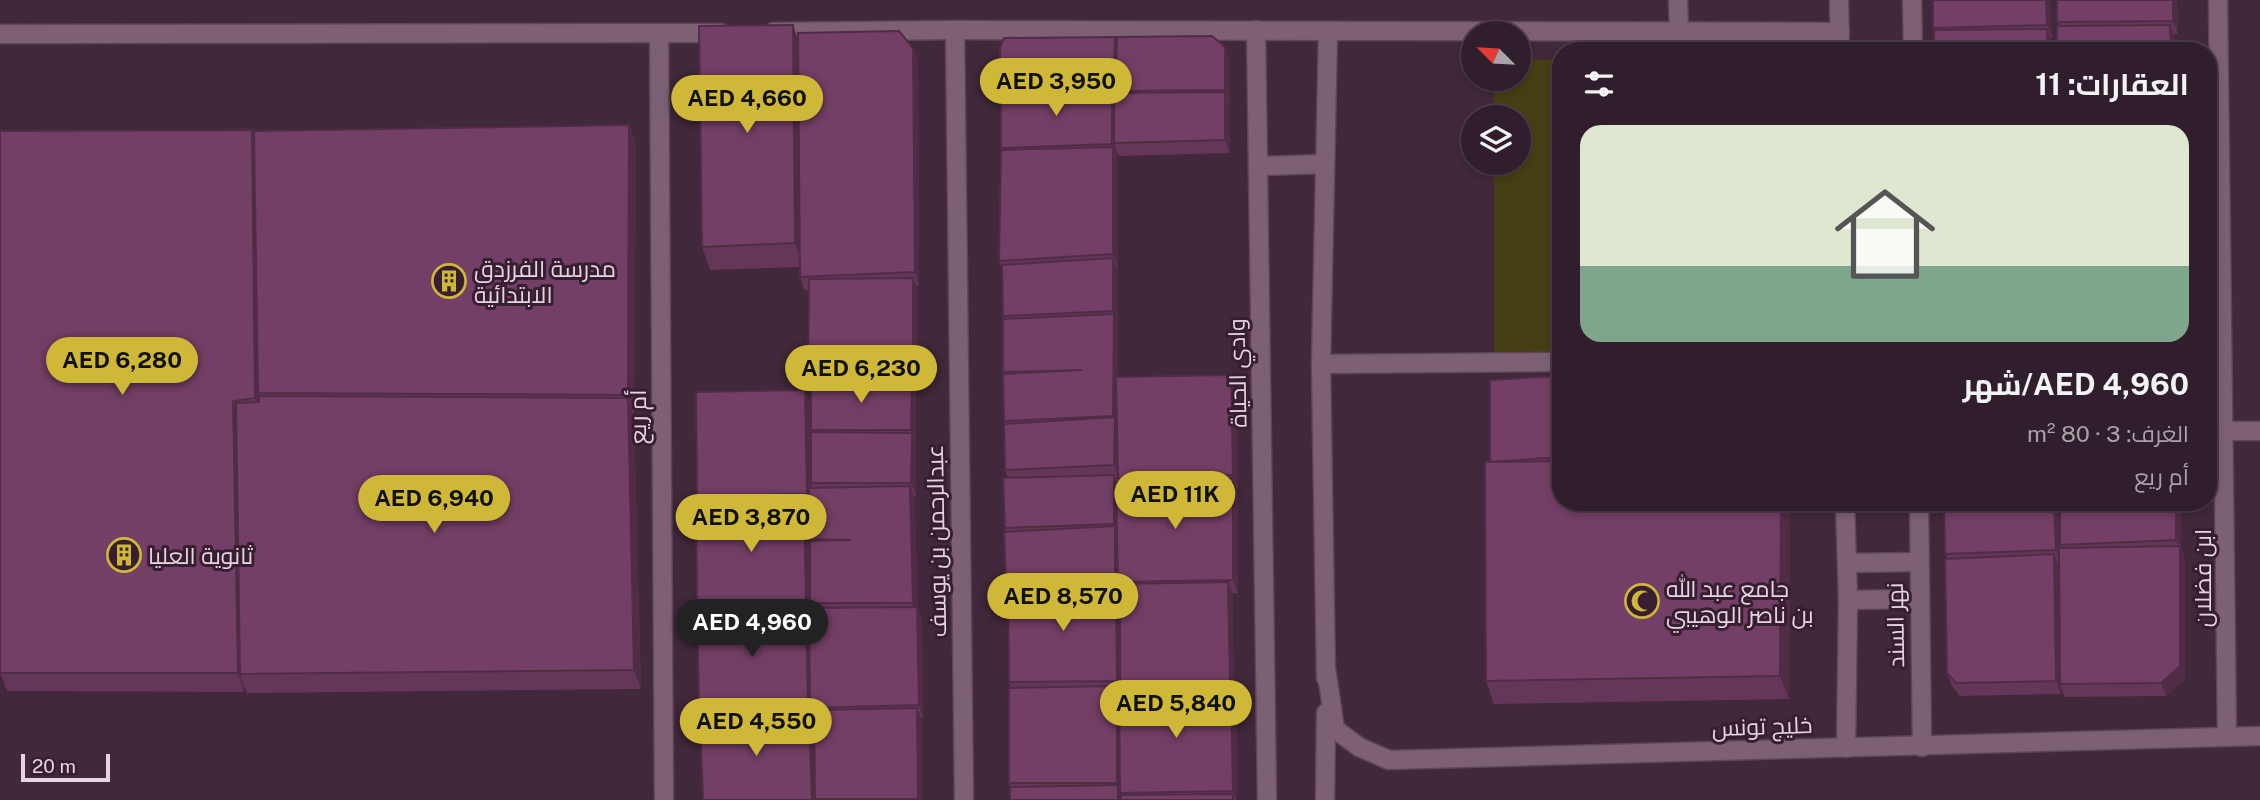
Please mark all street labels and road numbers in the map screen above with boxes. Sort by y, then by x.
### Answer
street label: وادي الحياة [1223,318,1256,428]
street label: أم ريع [623,390,654,444]
street label: عبدالرحمن بن يوسف [921,444,952,638]
street label: ابن فضلان [2189,529,2217,627]
street label: نهر السند [1881,582,1910,668]
street label: خليج تونس [1711,711,1813,744]

